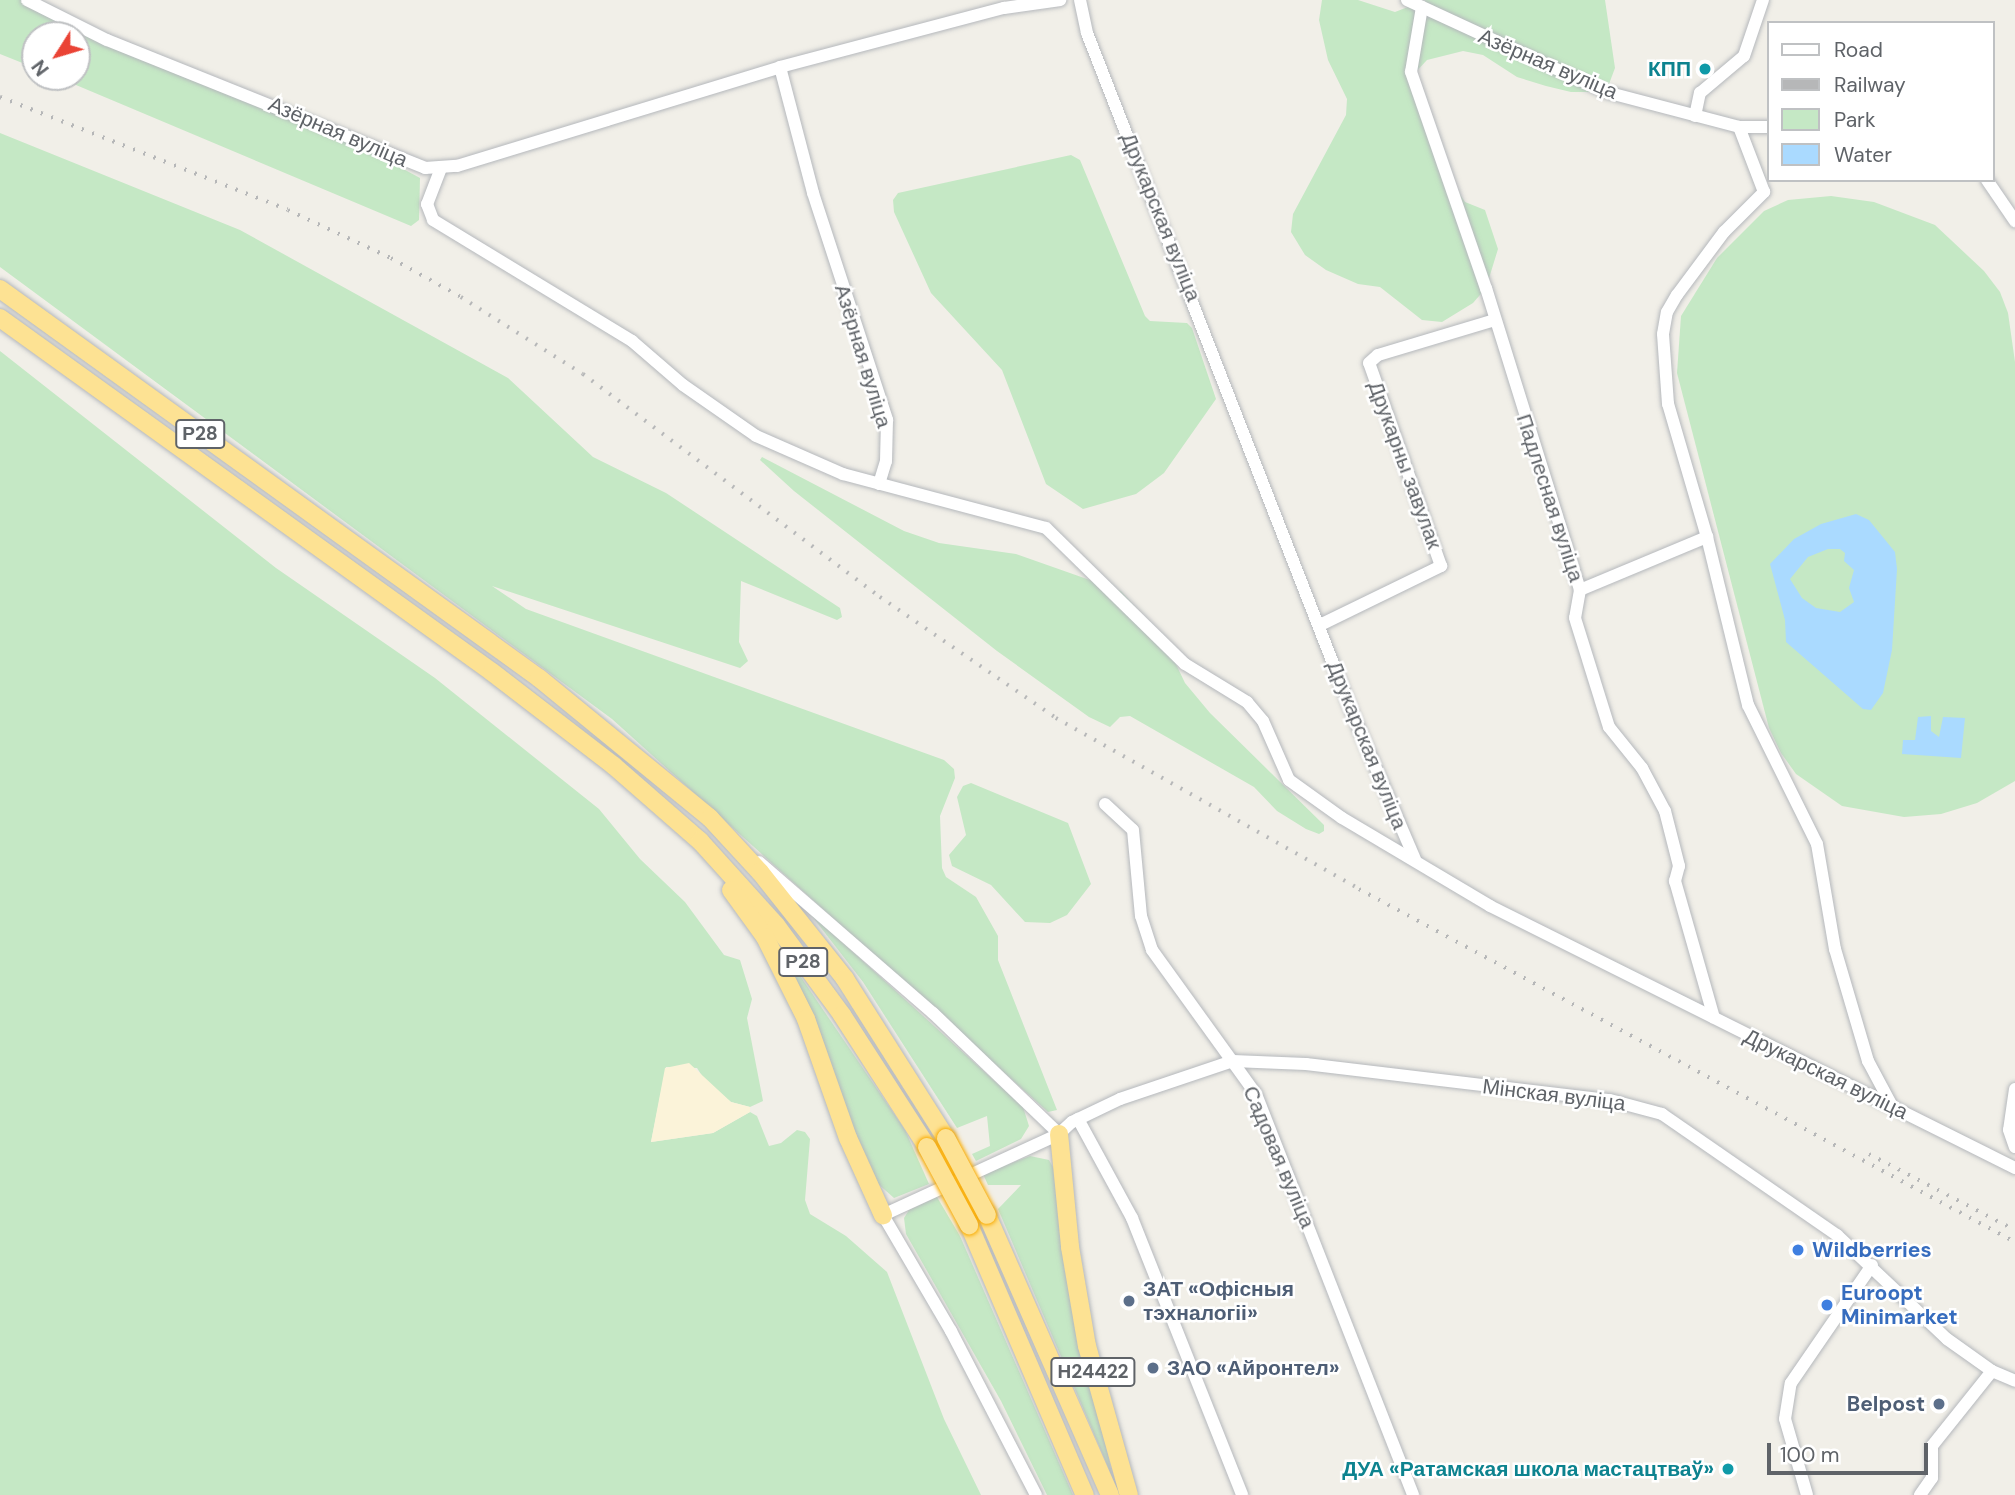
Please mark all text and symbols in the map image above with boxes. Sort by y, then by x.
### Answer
north arrow [21,21,91,91]
legend [1766,21,1994,182]
street label: Азёрная вуліца [1475,23,1621,105]
text: Road [1834,36,1883,64]
text: N [26,55,55,81]
place label: КПП [1648,56,1691,82]
marker: КПП [1697,61,1713,77]
text: Railway [1834,71,1906,99]
street label: Азёрная вуліца [265,91,411,173]
text: Park [1834,106,1875,134]
street label: Друкарская вуліца [1116,129,1206,305]
text: Water [1834,141,1892,169]
street label: Азёрная вуліца [829,281,897,431]
street label: Друкарны завулак [1363,378,1447,552]
street label: Падлесная вуліца [1511,411,1589,585]
road number: Р28 [174,418,226,449]
street label: Друкарская вуліца [1322,657,1412,833]
road number: Р28 [777,946,829,978]
street label: Друкарская вуліца [1740,1023,1912,1125]
street label: Мінская вуліца [1481,1074,1627,1116]
street label: Садовая вуліца [1238,1082,1320,1232]
place label: Wildberries [1812,1237,1932,1263]
marker: Wildberries [1790,1242,1806,1258]
place label: ЗАТ «Офісныя тэхналогіі» [1143,1276,1294,1326]
place label: Euroopt Minimarket [1841,1280,1958,1330]
marker: ЗАТ «Офісныя тэхналогіі» [1121,1293,1137,1309]
marker: Euroopt Minimarket [1819,1297,1835,1313]
place label: ЗАО «Айронтел» [1167,1355,1340,1381]
road number: Н24422 [1049,1356,1137,1388]
marker: ЗАО «Айронтел» [1145,1360,1161,1376]
place label: Belpost [1847,1391,1925,1417]
marker: Belpost [1931,1396,1947,1412]
scale bar [1770,1428,1931,1472]
text: 100 m [1780,1441,1840,1469]
place label: ДУА «Ратамская школа мастацтваў» [1342,1456,1714,1482]
marker: ДУА «Ратамская школа мастацтваў» [1720,1461,1736,1477]

